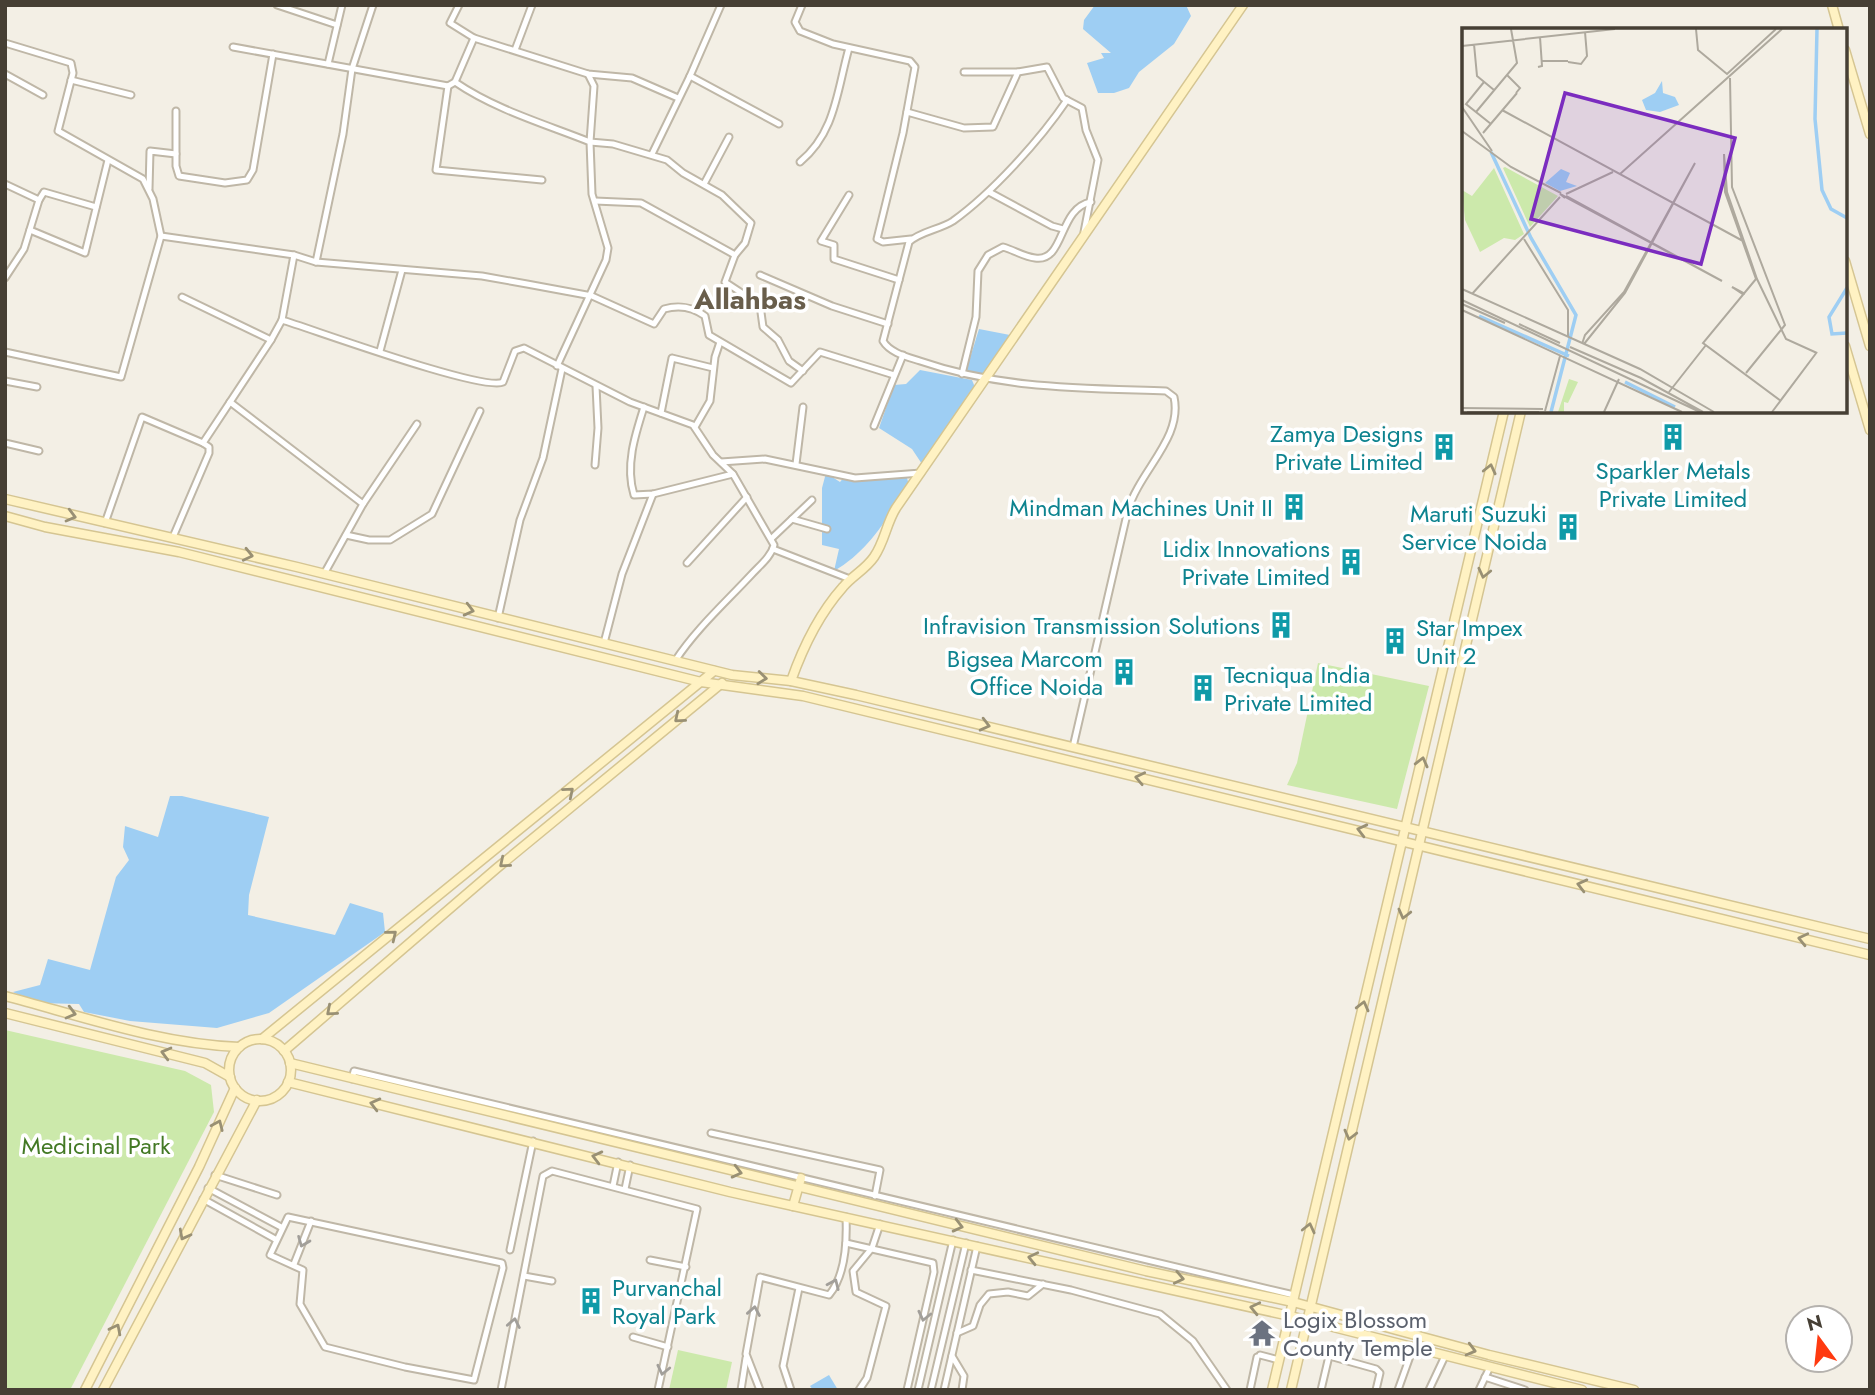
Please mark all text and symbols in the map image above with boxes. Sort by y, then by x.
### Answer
inset map [1462,28,1847,413]
district label: Allahbas [693,279,806,320]
place label: Zamya Designs Private Limited [1270,416,1423,479]
building icon: Sparkler Metals Private Limited [1658,422,1688,452]
building icon: Zamya Designs Private Limited [1429,432,1459,462]
place label: Sparkler Metals Private Limited [1596,453,1750,516]
one-way arrow [1482,463,1497,475]
place label: Mindman Machines Unit II [1009,490,1273,525]
building icon: Mindman Machines Unit II [1279,492,1309,522]
place label: Maruti Suzuki Service Noida [1402,496,1547,559]
one-way arrow [65,508,77,522]
building icon: Maruti Suzuki Service Noida [1553,512,1583,542]
place label: Lidix Innovations Private Limited [1162,531,1330,594]
one-way arrow [242,547,254,561]
building icon: Lidix Innovations Private Limited [1336,547,1366,577]
one-way arrow [1478,567,1492,579]
one-way arrow [463,602,475,616]
place label: Infravision Transmission Solutions [923,608,1260,643]
building icon: Infravision Transmission Solutions [1266,610,1296,640]
place label: Star Impex Unit 2 [1416,610,1523,673]
building icon: Star Impex Unit 2 [1380,626,1410,656]
place label: Bigsea Marcom Office Noida [947,641,1103,704]
building icon: Bigsea Marcom Office Noida [1109,657,1139,687]
place label: Tecniqua India Private Limited [1224,657,1372,720]
one-way arrow [756,671,768,686]
building icon: Tecniqua India Private Limited [1188,673,1218,703]
one-way arrow [675,710,688,722]
one-way arrow [978,717,990,731]
one-way arrow [1414,756,1428,768]
one-way arrow [1134,771,1146,786]
one-way arrow [561,787,573,800]
one-way arrow [1356,824,1368,838]
one-way arrow [499,855,512,867]
one-way arrow [1576,879,1588,893]
one-way arrow [1398,908,1412,920]
one-way arrow [384,930,396,943]
one-way arrow [1797,933,1809,947]
one-way arrow [1354,1001,1369,1013]
one-way arrow [326,1003,339,1015]
one-way arrow [65,1005,77,1019]
one-way arrow [160,1047,172,1061]
one-way arrow [369,1097,381,1112]
one-way arrow [210,1120,224,1133]
park label: Medicinal Park [21,1128,171,1163]
one-way arrow [1344,1129,1358,1141]
one-way arrow [591,1150,603,1165]
one-way arrow [731,1164,743,1179]
one-way arrow [952,1218,964,1232]
one-way arrow [1301,1222,1315,1234]
one-way arrow [178,1228,192,1241]
one-way arrow [297,1236,311,1248]
one-way arrow [1027,1252,1039,1267]
place label: Purvanchal Royal Park [612,1270,722,1333]
one-way arrow [1173,1270,1185,1285]
one-way arrow [826,1279,840,1291]
building icon: Purvanchal Royal Park [576,1286,606,1316]
one-way arrow [1249,1302,1261,1317]
place label: Logix Blossom County Temple [1283,1302,1433,1365]
north arrow [1784,1304,1854,1374]
one-way arrow [746,1305,761,1316]
text: N [1804,1308,1826,1338]
one-way arrow [918,1310,933,1322]
one-way arrow [506,1317,521,1329]
temple icon: Logix Blossom County Temple [1247,1318,1277,1348]
one-way arrow [108,1324,122,1336]
one-way arrow [1465,1342,1477,1357]
one-way arrow [657,1364,671,1376]

